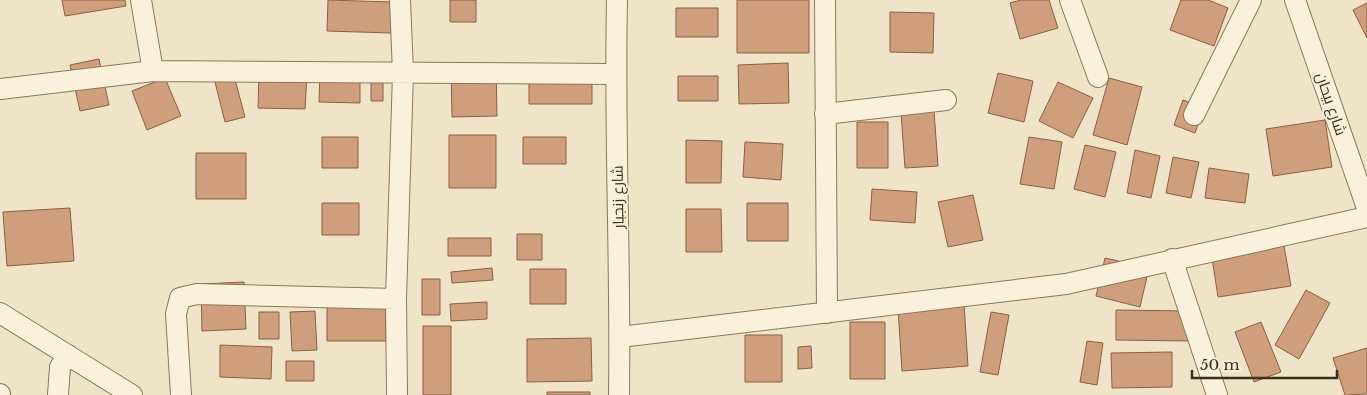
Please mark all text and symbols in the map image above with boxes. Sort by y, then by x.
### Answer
street label: شارع بيحان [1310,70,1351,138]
street label: شارع زنجبار [607,165,630,230]
scale bar [1192,348,1337,380]
text: 50 m [1200,355,1240,374]

